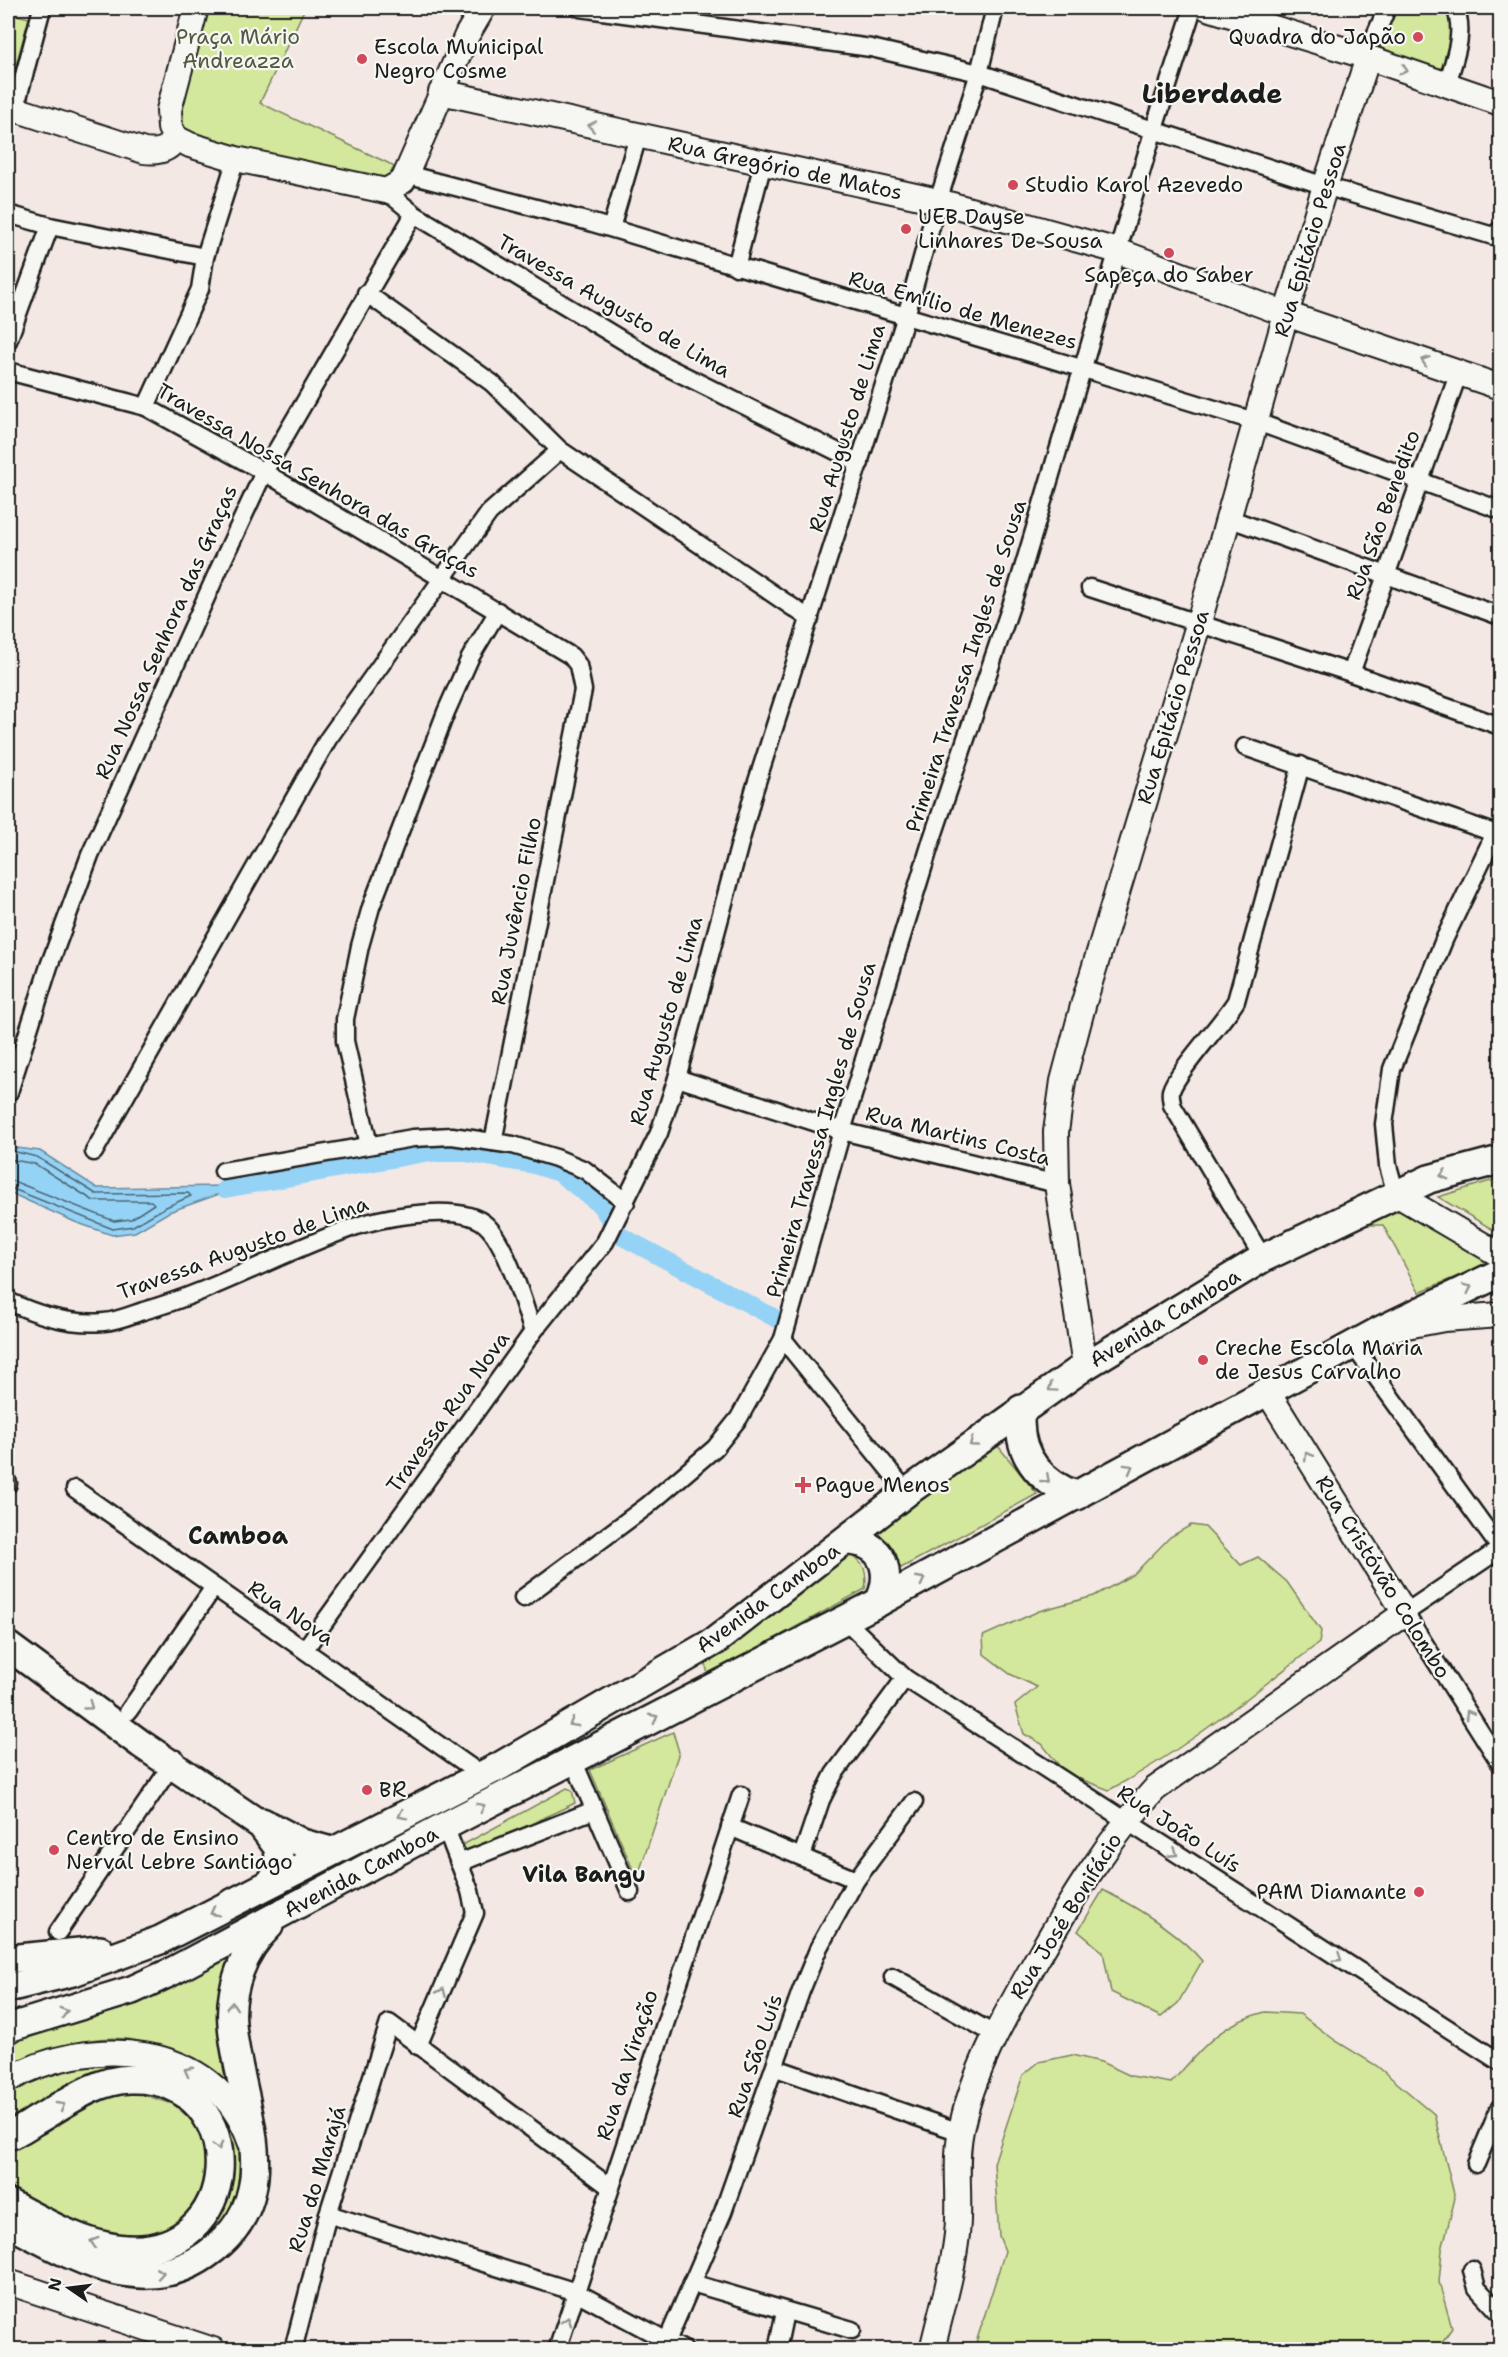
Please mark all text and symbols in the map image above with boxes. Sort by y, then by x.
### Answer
park label: Praça Mário Andreazza [176,23,300,75]
place label: Quadra do Japão [1228,23,1406,51]
marker: Quadra do Japão [1411,30,1425,44]
place label: Escola Municipal Negro Cosme [374,33,544,85]
marker: Escola Municipal Negro Cosme [355,52,369,66]
one-way arrow [1398,62,1409,75]
district label: Liberdade [1142,75,1282,112]
one-way arrow [588,120,598,133]
street label: Rua Gregório de Matos [665,129,905,207]
street label: Rua Epitácio Pessoa [1267,140,1353,340]
place label: Studio Karol Azevedo [1025,171,1243,199]
marker: Studio Karol Azevedo [1006,178,1020,192]
place label: UEB Dayse Linhares De Sousa [918,203,1103,255]
marker: UEB Dayse Linhares De Sousa [899,222,913,236]
street label: Travessa Augusto de Lima [492,228,736,384]
marker: Sapeça do Saber [1162,246,1176,260]
place label: Sapeça do Saber [1084,261,1254,289]
street label: Rua Emílio de Menezes [845,264,1081,356]
street label: Rua Augusto de Lima [802,321,892,535]
one-way arrow [1420,355,1431,368]
street label: Travessa Nossa Senhora das Graças [152,377,484,585]
street label: Rua São Benedito [1339,426,1427,604]
street label: Rua Nossa Senhora das Graças [88,480,244,784]
street label: Primeira Travessa Ingles de Sousa [899,496,1033,836]
street label: Rua Epitácio Pessoa [1130,607,1216,807]
street label: Rua Juvêncio Filho [484,815,548,1007]
street label: Rua Augusto de Lima [623,913,709,1129]
street label: Primeira Travessa Ingles de Sousa [760,959,882,1301]
street label: Rua Martins Costa [863,1099,1053,1173]
one-way arrow [1439,1168,1450,1180]
street label: Travessa Augusto de Lima [114,1190,372,1306]
street label: Avenida Camboa [1084,1262,1246,1374]
one-way arrow [1462,1284,1473,1296]
street label: Travessa Rua Nova [380,1326,516,1498]
place label: Creche Escola Maria de Jesus Carvalho [1215,1334,1422,1386]
marker: Creche Escola Maria de Jesus Carvalho [1196,1353,1210,1367]
one-way arrow [1048,1381,1059,1392]
one-way arrow [969,1436,980,1447]
one-way arrow [1303,1452,1315,1462]
one-way arrow [1122,1463,1133,1475]
street label: Rua Cristóvão Colombo [1309,1470,1457,1684]
place label: Pague Menos [815,1471,950,1499]
one-way arrow [1039,1472,1050,1483]
marker: Pague Menos [796,1478,810,1492]
district label: Camboa [188,1520,289,1552]
street label: Avenida Camboa [691,1536,845,1660]
street label: Rua Nova [242,1574,340,1652]
one-way arrow [914,1576,925,1587]
one-way arrow [82,1698,93,1709]
one-way arrow [1465,1710,1477,1720]
one-way arrow [648,1713,659,1725]
one-way arrow [569,1716,579,1727]
place label: BR [379,1776,406,1804]
street label: Rua João Luís [1112,1778,1246,1880]
marker: BR [360,1783,374,1797]
one-way arrow [475,1803,486,1815]
one-way arrow [397,1808,408,1820]
street label: Avenida Camboa [279,1819,443,1925]
place label: Centro de Ensino Nerval Lebre Santiago [66,1824,293,1876]
street label: Rua José Bonifácio [1003,1827,1129,2005]
marker: Centro de Ensino Nerval Lebre Santiago [47,1843,61,1857]
one-way arrow [1167,1846,1178,1857]
district label: Vila Bangu [522,1860,646,1889]
place label: PAM Diamante [1256,1878,1407,1906]
marker: PAM Diamante [1412,1885,1426,1899]
one-way arrow [210,1905,221,1916]
one-way arrow [1332,1951,1342,1963]
street label: Rua da Viração [589,1986,665,2144]
one-way arrow [435,1988,447,1999]
street label: Rua São Luís [721,1990,789,2122]
one-way arrow [225,2001,238,2010]
one-way arrow [58,2007,69,2019]
one-way arrow [184,2067,195,2078]
one-way arrow [55,2102,65,2113]
street label: Rua do Marajá [281,2102,353,2256]
one-way arrow [211,2141,224,2151]
one-way arrow [89,2237,100,2249]
north arrow [39,2258,99,2318]
one-way arrow [155,2267,165,2280]
text: N [43,2276,67,2293]
one-way arrow [559,2316,572,2327]

